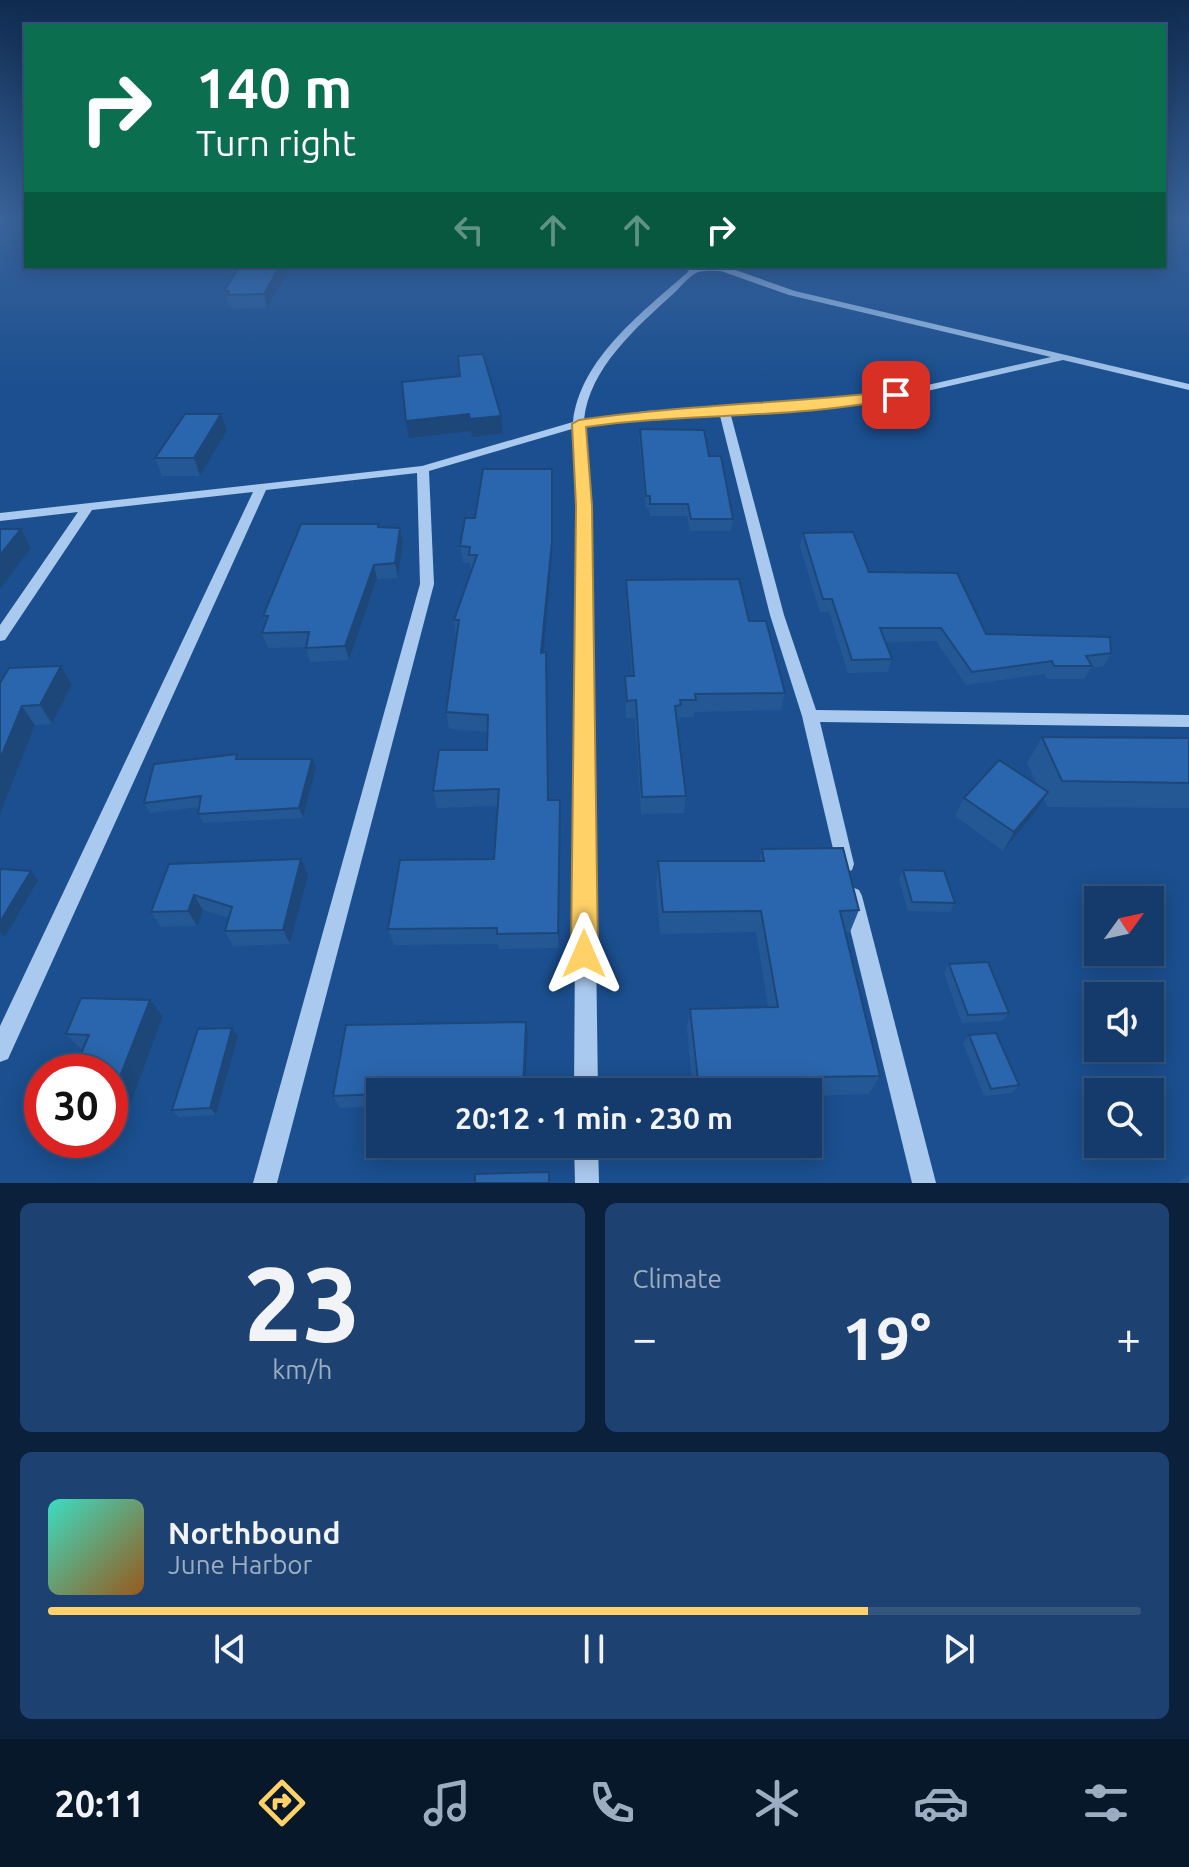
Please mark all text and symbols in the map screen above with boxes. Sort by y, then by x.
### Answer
icon: right [64,56,168,160]
text: 140 m [196,56,352,119]
text: Turn right [196,122,356,163]
icon: left [447,208,491,252]
icon: ahead [531,208,575,252]
icon: ahead [615,208,659,252]
icon: right [699,208,743,252]
pin [862,361,930,429]
icon: arrive [874,373,918,417]
north arrow [1084,886,1164,966]
map controls [1084,886,1164,1158]
position arrow [542,912,626,996]
button: sound [1084,982,1164,1062]
speed limit sign: 30 [24,1054,128,1158]
button: search [1084,1078,1164,1158]
text: 20:12 · 1 min · 230 m [455,1101,733,1135]
text: 23 [244,1244,361,1361]
text: Climate [633,1264,722,1293]
text: 19° [842,1304,931,1371]
text: − [633,1313,657,1362]
text: + [1116,1313,1141,1362]
text: km/h [272,1355,332,1384]
text: Northbound [168,1516,340,1550]
text: June Harbor [168,1550,312,1579]
icon: previous [208,1627,252,1671]
icon: pause [572,1627,616,1671]
icon: next [937,1627,981,1671]
icon: directions [254,1775,310,1831]
icon: music [419,1775,475,1831]
icon: phone [584,1775,640,1831]
icon: climate [749,1775,805,1831]
icon: car [913,1775,969,1831]
icon: filters [1078,1775,1134,1831]
text: 20:11 [54,1783,145,1824]

